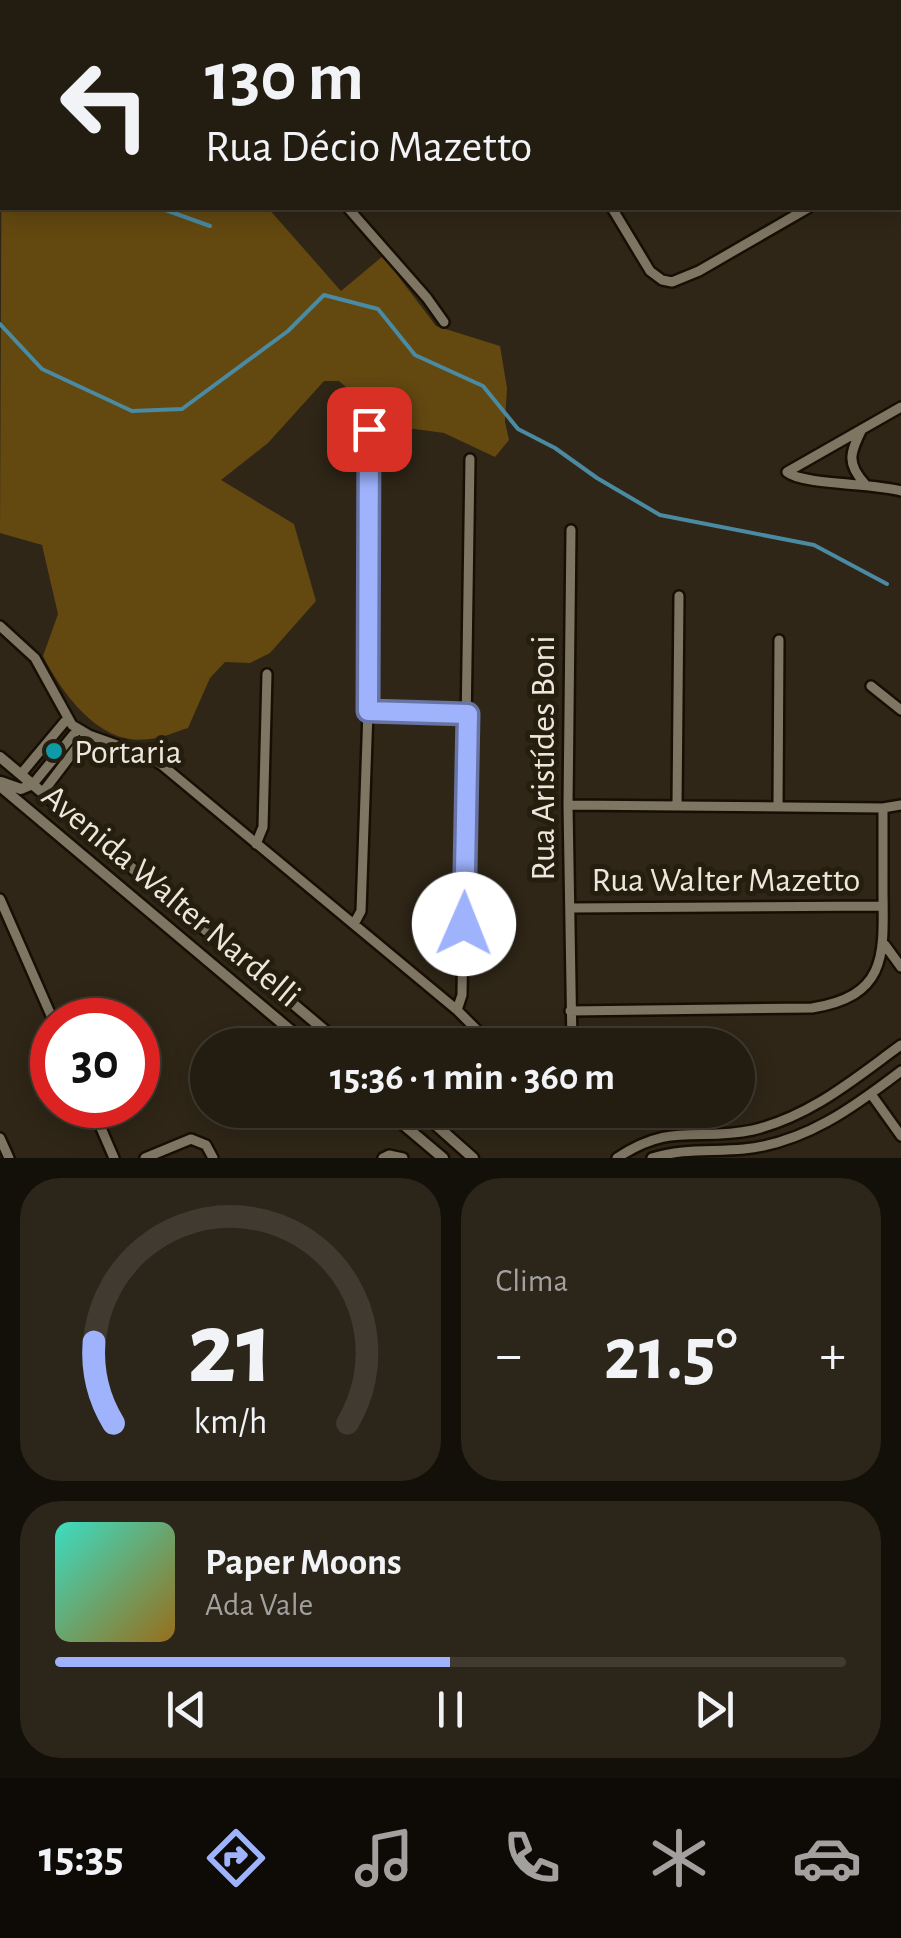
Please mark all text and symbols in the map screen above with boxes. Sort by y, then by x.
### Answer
icon: left [40,40,170,170]
text: 130 m [205,43,364,113]
text: Rua Décio Mazetto [205,125,532,170]
pin [327,387,412,472]
icon: arrive [342,402,397,457]
street label: Rua Aristídes Boni [526,635,561,881]
place label: Portaria [74,735,182,770]
marker: Portaria [43,740,65,762]
street label: Avenida Walter Nardelli [35,778,307,1014]
street label: Rua Walter Mazetto [591,863,861,898]
position arrow [412,872,516,976]
speed limit sign: 30 [30,998,160,1128]
text: 15:36 · 1 min · 360 m [330,1059,615,1097]
text: Clima [496,1265,568,1297]
text: 21 [187,1298,273,1402]
text: 21.5° [604,1318,738,1393]
text: − [496,1328,522,1383]
text: + [820,1328,846,1383]
text: km/h [193,1404,267,1440]
text: Paper Moons [205,1544,402,1582]
text: Ada Vale [205,1589,313,1621]
icon: previous [159,1682,214,1737]
icon: pause [423,1682,478,1737]
icon: next [687,1682,742,1737]
icon: directions [201,1823,271,1893]
icon: music [349,1823,419,1893]
icon: phone [497,1823,567,1893]
icon: climate [644,1823,714,1893]
icon: car [792,1823,862,1893]
text: 15:35 [39,1835,124,1880]

